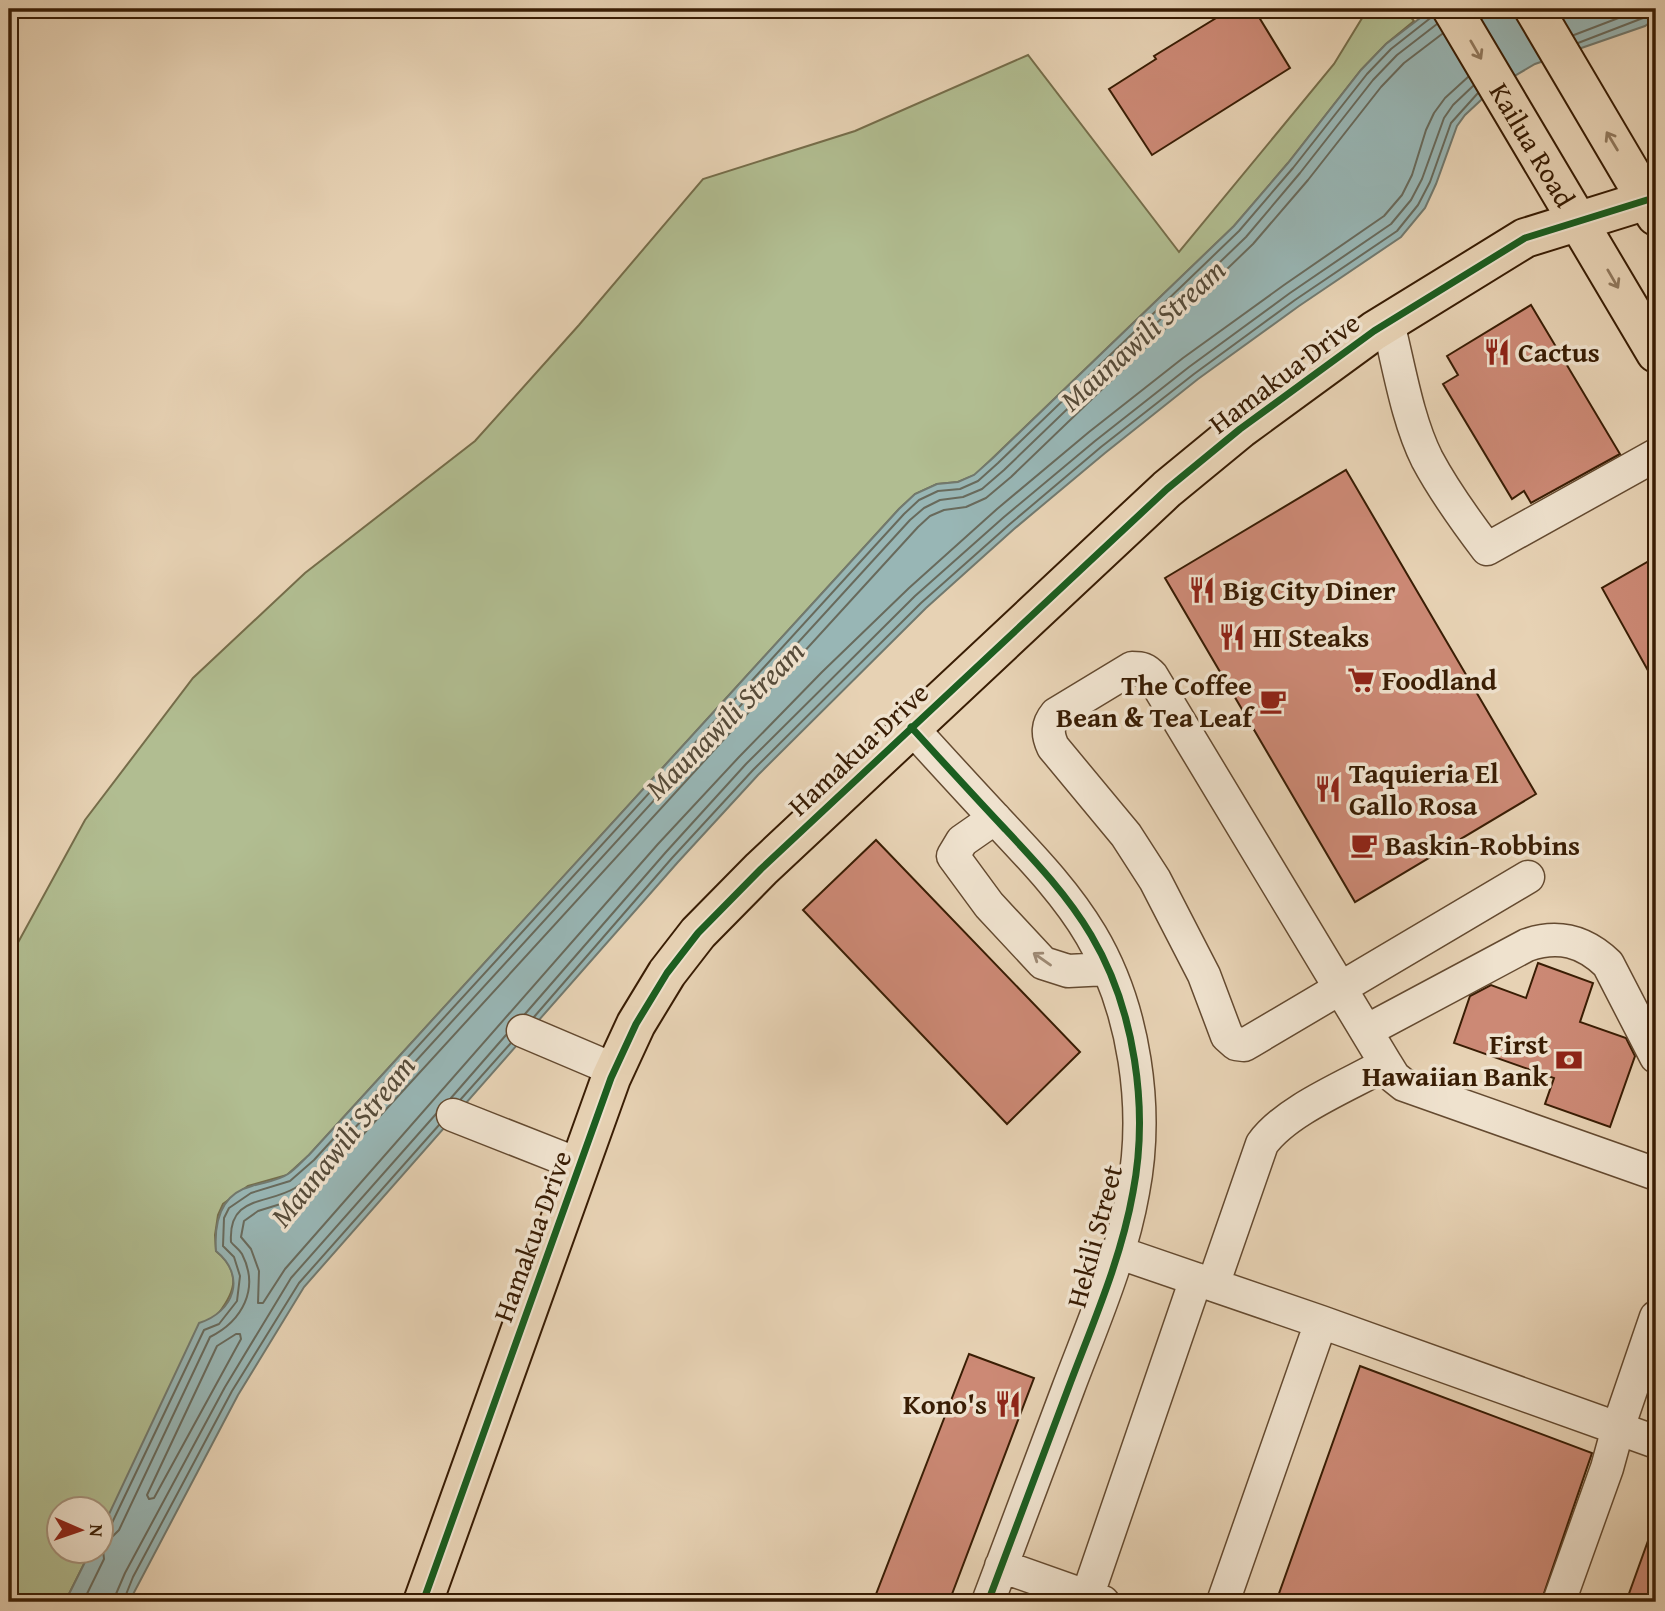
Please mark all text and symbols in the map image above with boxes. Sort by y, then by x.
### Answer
one-way arrow [1470,39,1484,59]
street label: Kailua Road [1480,75,1586,215]
one-way arrow [1605,132,1619,152]
water label: Maunawili Stream [1050,248,1235,421]
one-way arrow [1607,269,1621,289]
street label: Hamakua Drive [1200,302,1368,443]
place label: Cactus [1518,331,1600,372]
restaurant icon: Cactus [1482,337,1512,367]
place label: Big City Diner [1223,569,1396,610]
restaurant icon: Big City Diner [1187,575,1217,605]
place label: HI Steaks [1253,616,1369,657]
restaurant icon: HI Steaks [1217,622,1247,652]
water label: Maunawili Stream [635,630,814,809]
place label: Foodland [1382,659,1498,700]
place label: The Coffee Bean & Tea Leaf [1056,664,1255,737]
supermarket icon: Foodland [1346,665,1376,695]
street label: Hamakua Drive [778,672,937,825]
cafe icon: The Coffee Bean & Tea Leaf [1258,686,1288,716]
place label: Taquieria El Gallo Rosa [1349,752,1499,825]
restaurant icon: Taquieria El Gallo Rosa [1313,774,1343,804]
place label: Baskin-Robbins [1385,824,1580,865]
cafe icon: Baskin-Robbins [1349,830,1379,860]
one-way arrow [1033,952,1052,967]
place label: First Hawaiian Bank [1362,1023,1549,1096]
water label: Maunawili Stream [259,1045,425,1236]
bank icon: First Hawaiian Bank [1554,1045,1584,1075]
street label: Hamakua Drive [482,1144,581,1327]
street label: Hekili Street [1055,1160,1132,1312]
place label: Kono's [903,1383,987,1424]
restaurant icon: Kono's [993,1389,1023,1419]
north arrow [46,1496,116,1566]
text: N [83,1524,111,1538]

